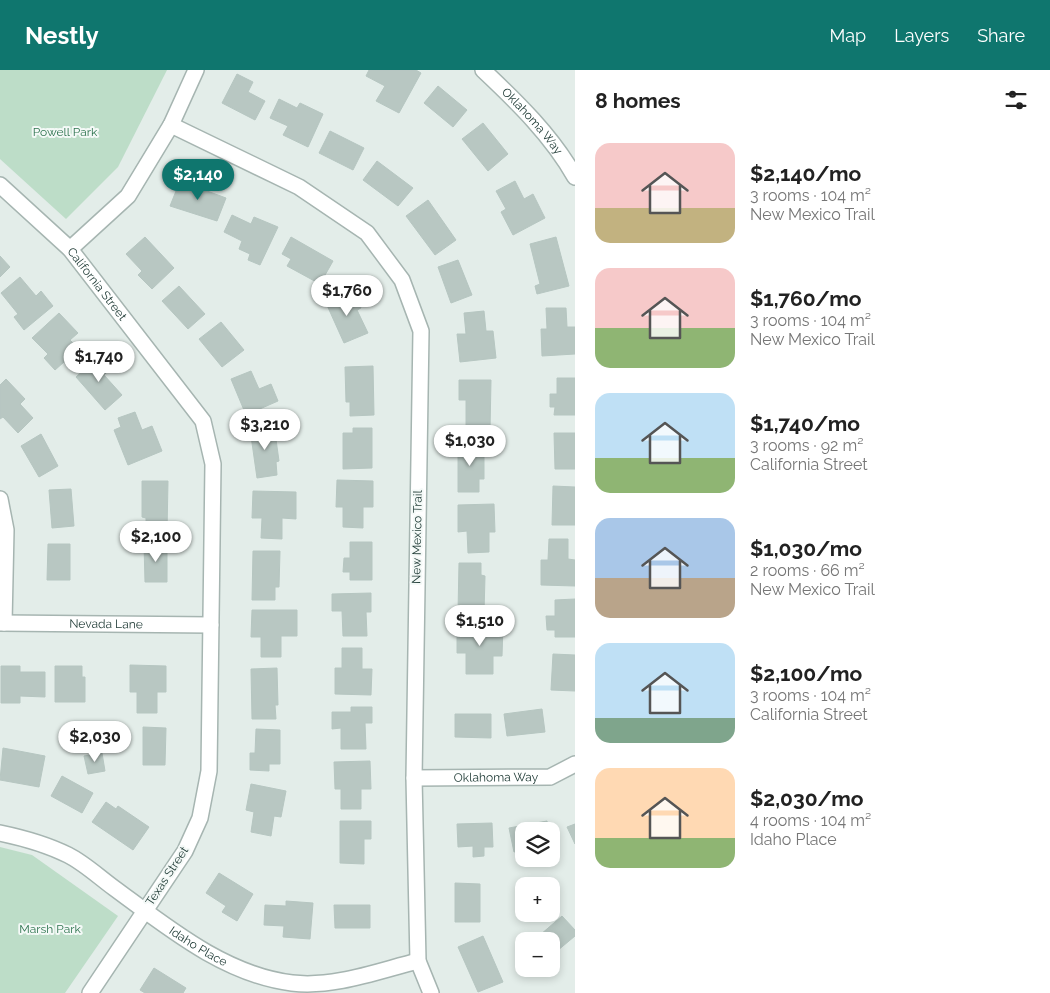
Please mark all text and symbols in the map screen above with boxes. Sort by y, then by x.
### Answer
text: Nestly [25,21,99,50]
text: Map [830,25,866,46]
text: Layers [894,25,949,46]
text: Share [977,25,1025,46]
street label: Oklahoma Way [499,85,566,157]
icon: filters [1002,86,1030,114]
text: 8 homes [595,88,681,113]
park label: Powell Park [33,125,98,139]
pin: $2,140 [157,158,239,201]
text: $2,140/mo [750,161,861,186]
icon: home [635,163,695,223]
text: $2,140 [173,165,223,184]
text: 3 rooms · 104 m² [750,186,871,205]
text: New Mexico Trail [750,205,875,224]
street label: California Street [64,245,130,323]
pin: $1,760 [306,274,388,317]
text: $1,760 [322,281,372,300]
text: $1,760/mo [750,286,862,311]
icon: home [635,288,695,348]
text: 3 rooms · 104 m² [750,311,871,330]
text: New Mexico Trail [750,330,875,349]
pin: $1,740 [58,340,140,383]
text: $1,740 [75,347,123,366]
pin: $3,210 [224,408,306,451]
text: $1,740/mo [750,411,860,436]
icon: home [635,413,695,473]
text: $3,210 [240,415,290,434]
pin: $1,030 [429,424,511,467]
text: $1,030 [445,431,495,450]
text: 3 rooms · 92 m² [750,436,863,455]
text: California Street [750,455,868,474]
street label: New Mexico Trail [409,489,425,584]
pin: $2,100 [115,520,197,563]
text: $2,100 [131,527,181,546]
text: $1,030/mo [750,536,862,561]
icon: home [635,538,695,598]
text: 2 rooms · 66 m² [750,561,865,580]
text: New Mexico Trail [750,580,875,599]
pin: $1,510 [439,604,521,647]
text: $1,510 [456,611,504,630]
street label: Nevada Lane [69,617,143,631]
text: $2,100/mo [750,661,862,686]
icon: home [635,663,695,723]
text: 3 rooms · 104 m² [750,686,871,705]
text: California Street [750,705,868,724]
pin: $2,030 [54,720,136,763]
text: $2,030 [69,727,121,746]
street label: Oklahoma Way [454,770,539,785]
text: $2,030/mo [750,786,864,811]
icon: home [635,788,695,848]
text: 4 rooms · 104 m² [750,811,871,830]
map controls [515,822,560,977]
button: layers [515,822,560,867]
text: Idaho Place [750,830,837,849]
street label: Texas Street [143,844,191,908]
button: + [515,877,560,922]
park label: Marsh Park [19,922,81,936]
street label: Idaho Place [167,924,229,969]
button: − [515,932,560,977]

